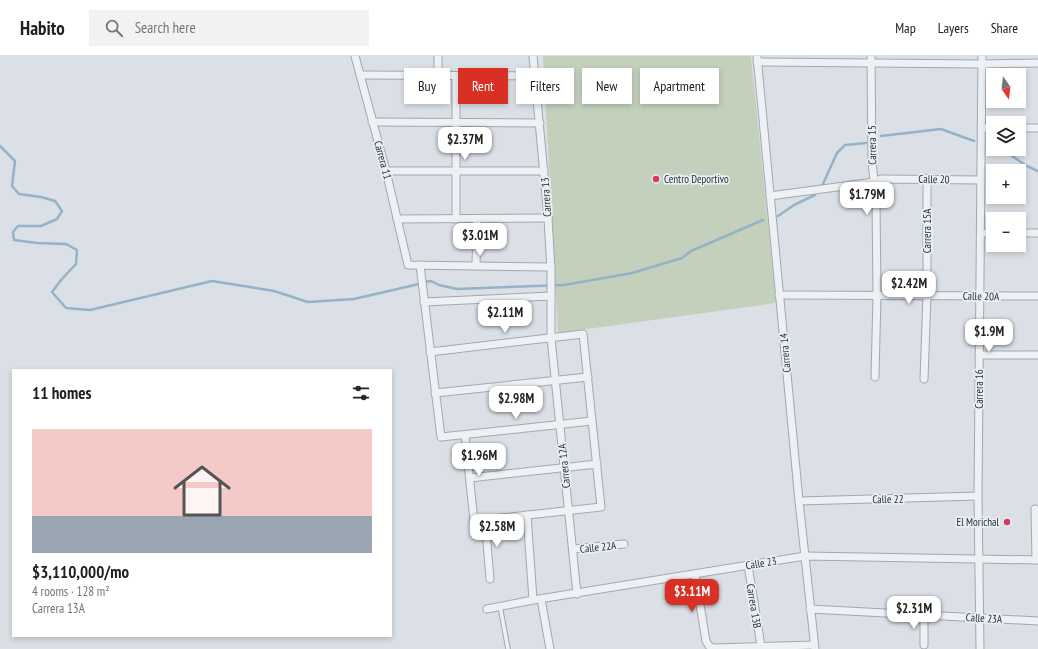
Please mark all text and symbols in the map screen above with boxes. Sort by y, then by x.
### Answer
search box [89,10,369,46]
text: Habito [20,16,65,40]
icon: search [103,17,125,39]
text: Search here [135,18,196,37]
text: Map [895,19,916,37]
text: Layers [938,19,969,37]
text: Share [991,19,1018,37]
chip: Buy [404,68,450,104]
chip: Rent [458,68,508,104]
chip: Filters [516,68,574,104]
chip: New [582,68,632,104]
chip: Apartment [640,68,719,104]
north arrow [986,68,1026,108]
map controls [986,68,1026,252]
button: layers [986,116,1026,156]
street label: Carrera 15 [865,125,879,165]
pin: $2.37M [432,127,498,161]
text: $2.37M [447,131,483,148]
street label: Carrera 11 [371,139,395,181]
button: + [986,164,1026,204]
place label: Centro Deportivo [664,172,729,186]
street label: Calle 20 [918,172,950,186]
marker: Centro Deportivo [651,174,661,184]
street label: Carrera 13 [538,177,554,217]
pin: $1.79M [834,182,900,216]
text: $1.79M [849,186,885,203]
street label: Carrera 15A [920,208,934,253]
button: − [986,212,1026,252]
pin: $3.01M [447,223,513,257]
text: $3.01M [462,227,498,244]
pin: $2.42M [876,271,942,305]
text: $2.42M [891,275,927,292]
street label: Calle 20A [963,289,1000,303]
pin: $2.11M [472,300,538,334]
text: $2.11M [487,304,523,321]
pin: $1.9M [961,319,1017,353]
text: $1.9M [974,323,1004,340]
street label: Carrera 14 [776,333,794,373]
street label: Carrera 16 [972,369,986,409]
text: 11 homes [32,382,91,404]
icon: filters [350,382,372,404]
pin: $2.98M [483,386,549,420]
text: $2.98M [498,390,534,407]
street label: Carrera 12A [555,442,573,489]
pin: $1.96M [446,443,512,477]
text: $1.96M [461,447,497,464]
icon: home [166,455,238,527]
street label: Calle 22 [872,492,904,506]
pin: $2.58M [464,514,530,548]
place label: El Morichal [957,515,999,529]
marker: El Morichal [1002,517,1012,527]
text: $2.58M [479,518,515,535]
street label: Calle 22A [579,538,618,556]
street label: Calle 23 [744,554,778,572]
text: $3,110,000/mo [32,561,129,583]
pin: $3.11M [659,579,725,613]
text: 4 rooms · 128 m² [32,583,110,600]
text: $3.11M [674,583,710,600]
street label: Carrera 13B [744,583,764,629]
pin: $2.31M [881,596,947,630]
text: Carrera 13A [32,600,85,617]
text: $2.31M [896,600,932,617]
street label: Calle 23A [965,610,1003,626]

